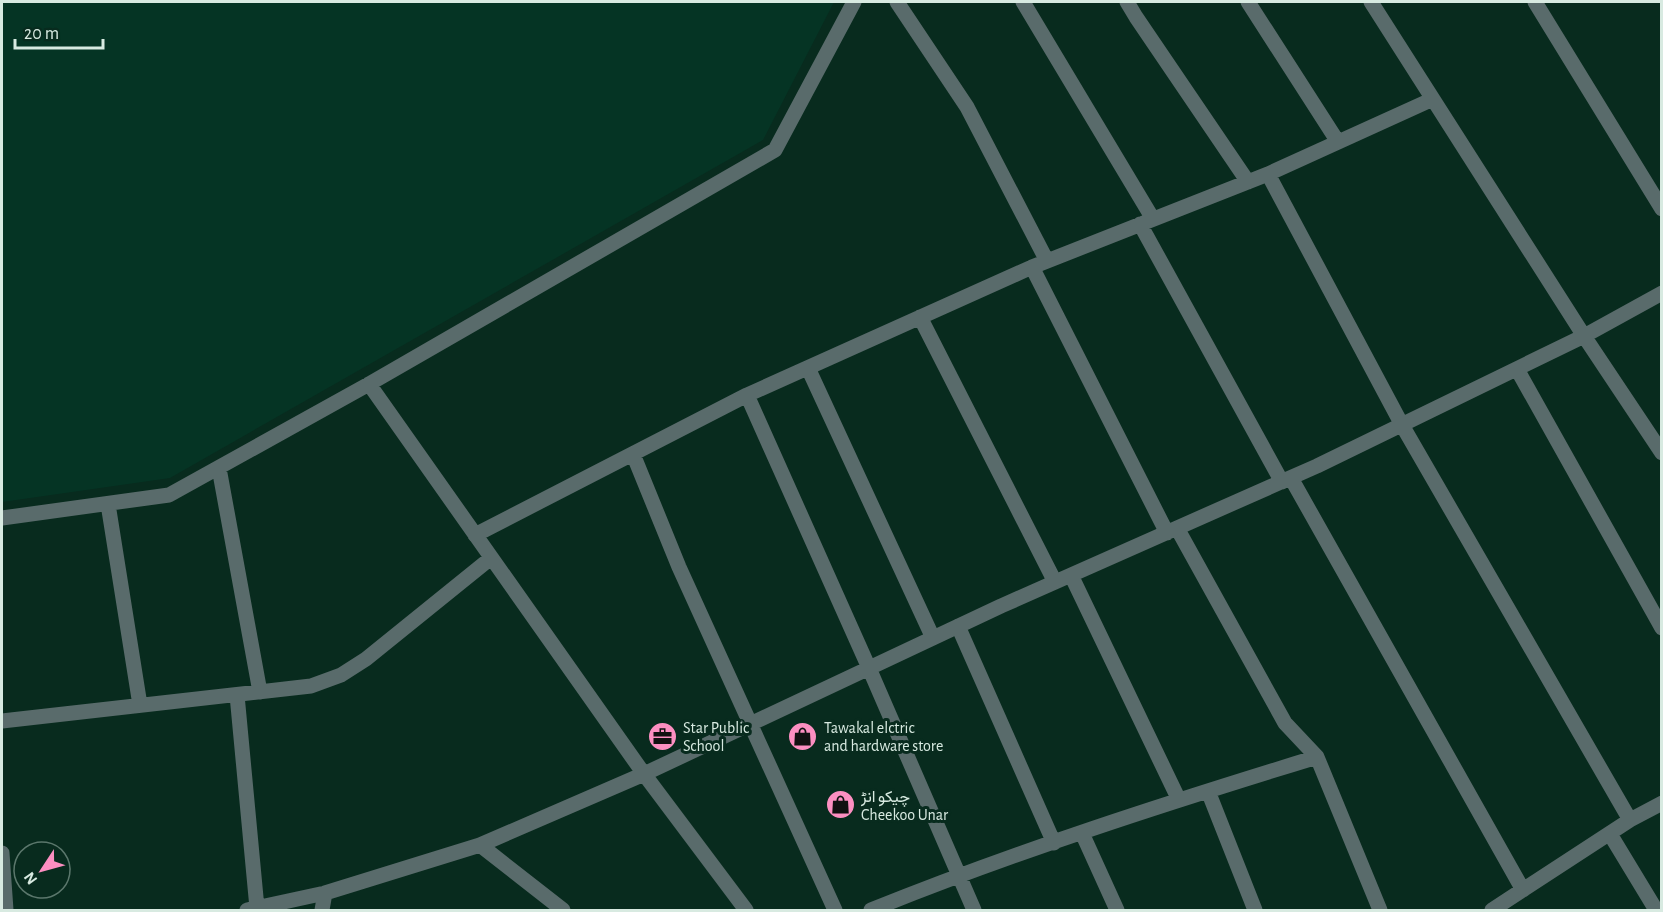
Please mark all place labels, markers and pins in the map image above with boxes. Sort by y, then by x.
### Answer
office icon: Star Public School [646,720,678,752]
place label: Star Public School [683,720,749,754]
shop icon: Tawakal elctric and hardware store [787,720,819,752]
place label: Tawakal elctric and hardware store [824,720,943,754]
shop icon: چیکو انڑ Cheekoo Unar [824,789,856,821]
place label: چیکو انڑ Cheekoo Unar [860,789,949,823]

